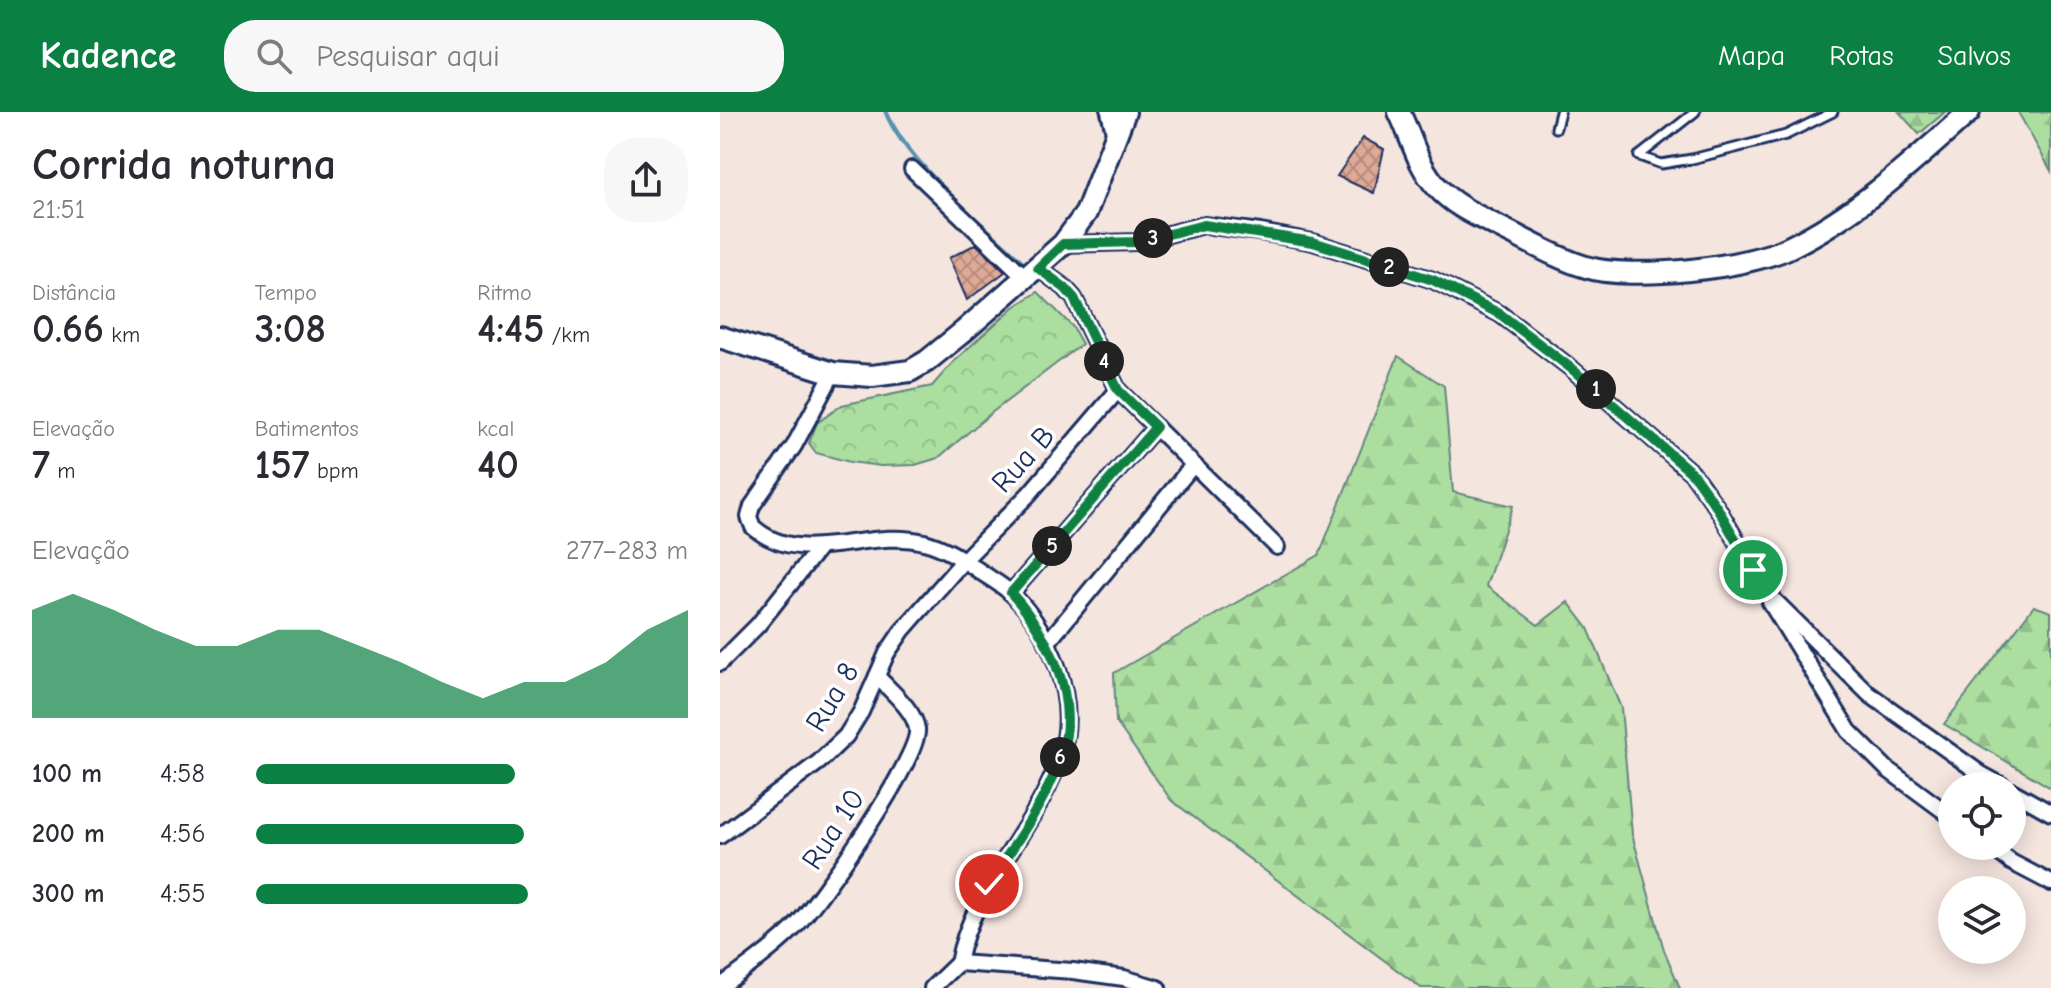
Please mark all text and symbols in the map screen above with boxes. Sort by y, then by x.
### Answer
search box [224,20,784,92]
text: Kadence [40,34,176,78]
icon: search [252,34,296,78]
text: Pesquisar aqui [316,39,500,74]
text: Mapa [1718,40,1785,72]
text: Rotas [1829,40,1894,72]
text: Salvos [1938,40,2011,72]
button: share [604,138,688,222]
text: Corrida noturna [32,139,336,190]
text: 21:51 [32,195,85,225]
pin: 3 [1133,218,1173,258]
text: 3 [1148,225,1158,251]
pin: 2 [1369,247,1409,287]
text: 2 [1384,254,1394,280]
text: Distância [32,280,116,306]
text: Tempo [255,280,317,306]
text: Ritmo [477,280,532,306]
text: 0.66 [32,306,104,352]
text: 3:08 [255,306,326,352]
text: 4:45 [477,306,544,352]
text: km [104,322,140,348]
text: /km [544,322,590,348]
pin: 4 [1084,341,1124,381]
text: 4 [1099,348,1109,374]
pin: 1 [1576,369,1616,409]
text: 1 [1592,376,1600,402]
text: Elevação [32,416,115,442]
text: Batimentos [255,416,359,442]
text: kcal [477,416,514,442]
street label: Rua B [985,419,1062,500]
text: 7 [32,442,50,488]
text: 157 [255,442,310,488]
text: 40 [477,442,519,488]
text: m [50,458,76,484]
text: bpm [310,458,359,484]
pin: 5 [1032,526,1072,566]
text: 5 [1046,533,1058,559]
text: Elevação [32,536,130,566]
text: 277–283 m [566,536,688,566]
pin [1719,536,1787,604]
icon: arrive [1731,548,1775,592]
street label: Rua 8 [798,656,867,738]
pin: 6 [1040,737,1080,777]
text: 6 [1054,744,1066,770]
text: 100 m [32,759,102,789]
text: 4:58 [160,759,205,789]
map controls [1938,772,2026,964]
button: locate [1938,772,2026,860]
street label: Rua 10 [795,782,872,876]
text: 200 m [32,819,105,849]
text: 4:56 [160,819,205,849]
pin [955,850,1023,918]
icon: check [967,862,1011,906]
button: layers [1938,876,2026,964]
text: 300 m [32,879,105,909]
text: 4:55 [160,879,205,909]

